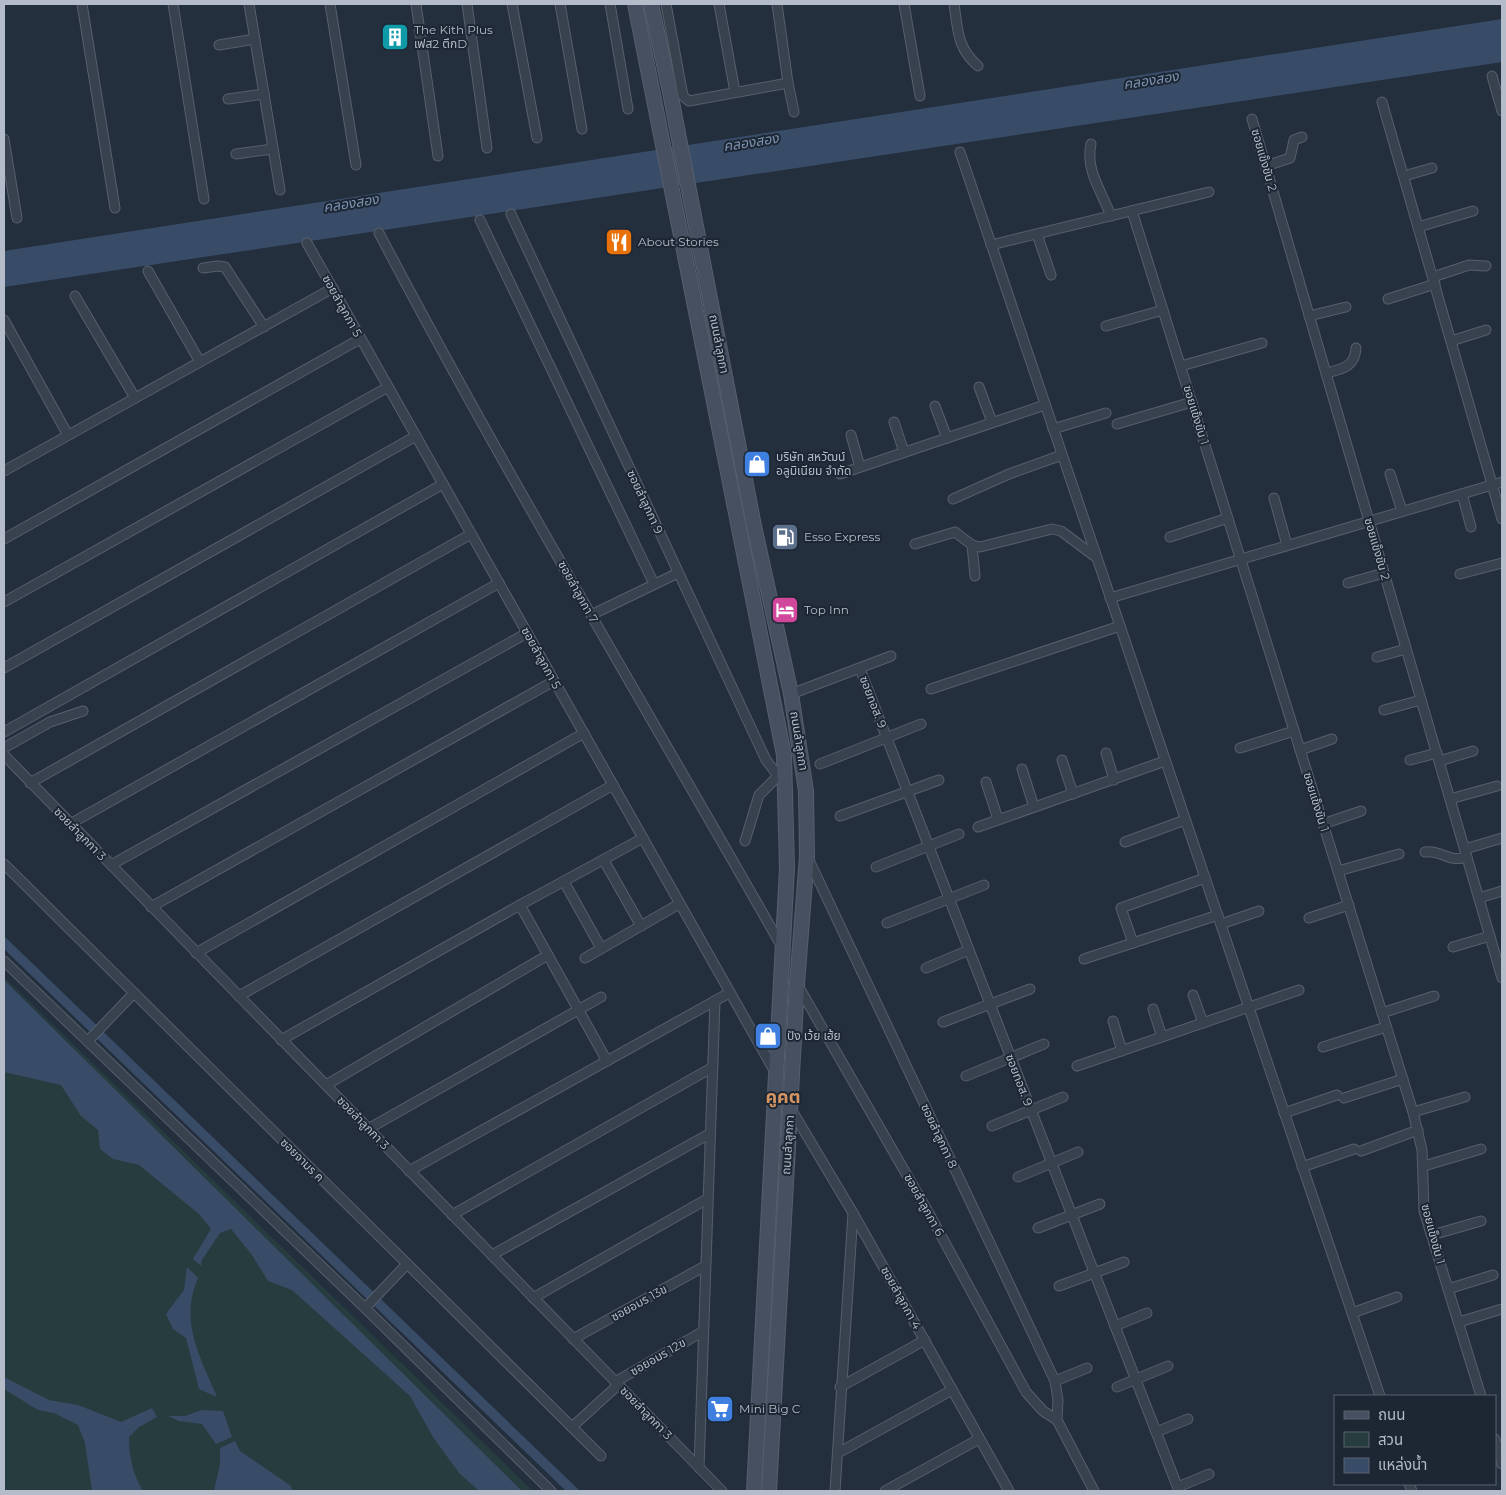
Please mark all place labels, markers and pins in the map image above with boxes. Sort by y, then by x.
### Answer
building icon: The Kith Plus เฟส2 ตึกD [380,22,410,52]
place label: The Kith Plus เฟส2 ตึกD [414,22,493,51]
restaurant icon: About Stories [604,227,634,257]
place label: About Stories [638,234,719,249]
shop icon: บริษัท สหวัฒน์ อลูมิเนียม จำกัด [742,449,772,479]
place label: บริษัท สหวัฒน์ อลูมิเนียม จำกัด [776,449,851,478]
fuel station icon: Esso Express [770,522,800,552]
place label: Esso Express [804,529,880,544]
hotel icon: Top Inn [770,595,800,625]
place label: Top Inn [804,602,849,617]
shop icon: ปัง เว้ย เฮ้ย [753,1021,783,1051]
place label: ปัง เว้ย เฮ้ย [787,1028,841,1043]
supermarket icon: Mini Big C [705,1394,735,1424]
place label: Mini Big C [739,1401,801,1416]

